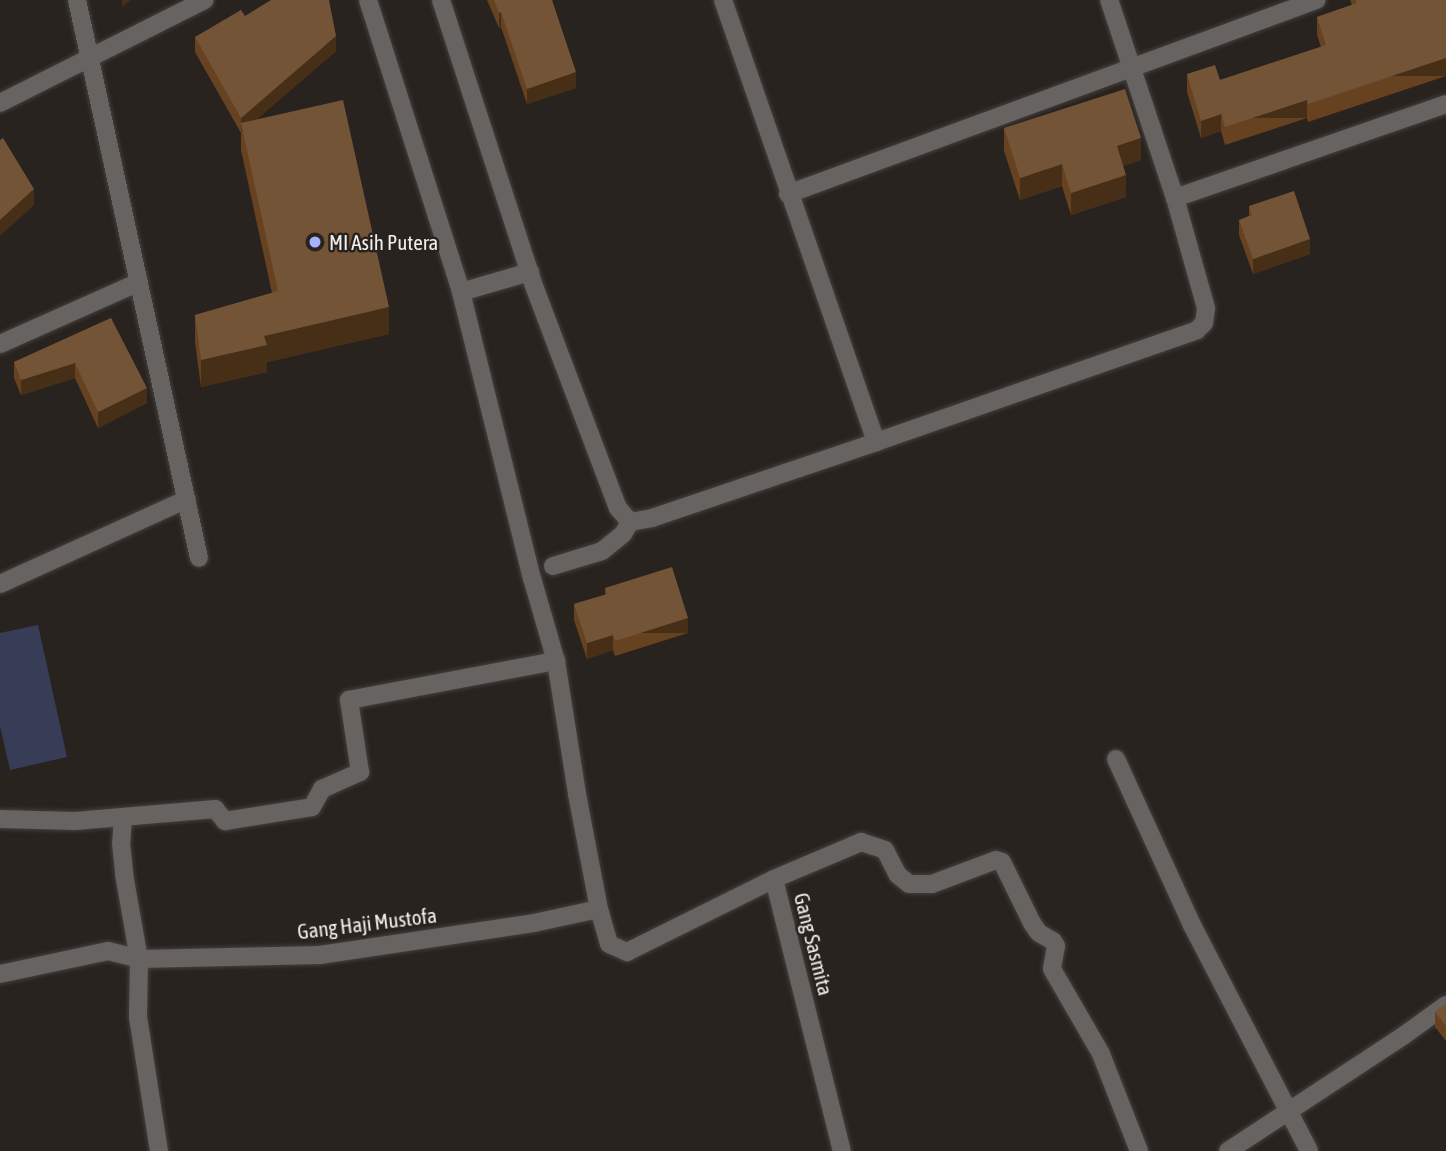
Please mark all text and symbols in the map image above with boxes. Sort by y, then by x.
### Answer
place label: MI Asih Putera [329,229,438,255]
marker: MI Asih Putera [307,234,323,250]
street label: Gang Sasmita [789,890,839,998]
street label: Gang Haji Mustofa [296,902,438,944]

